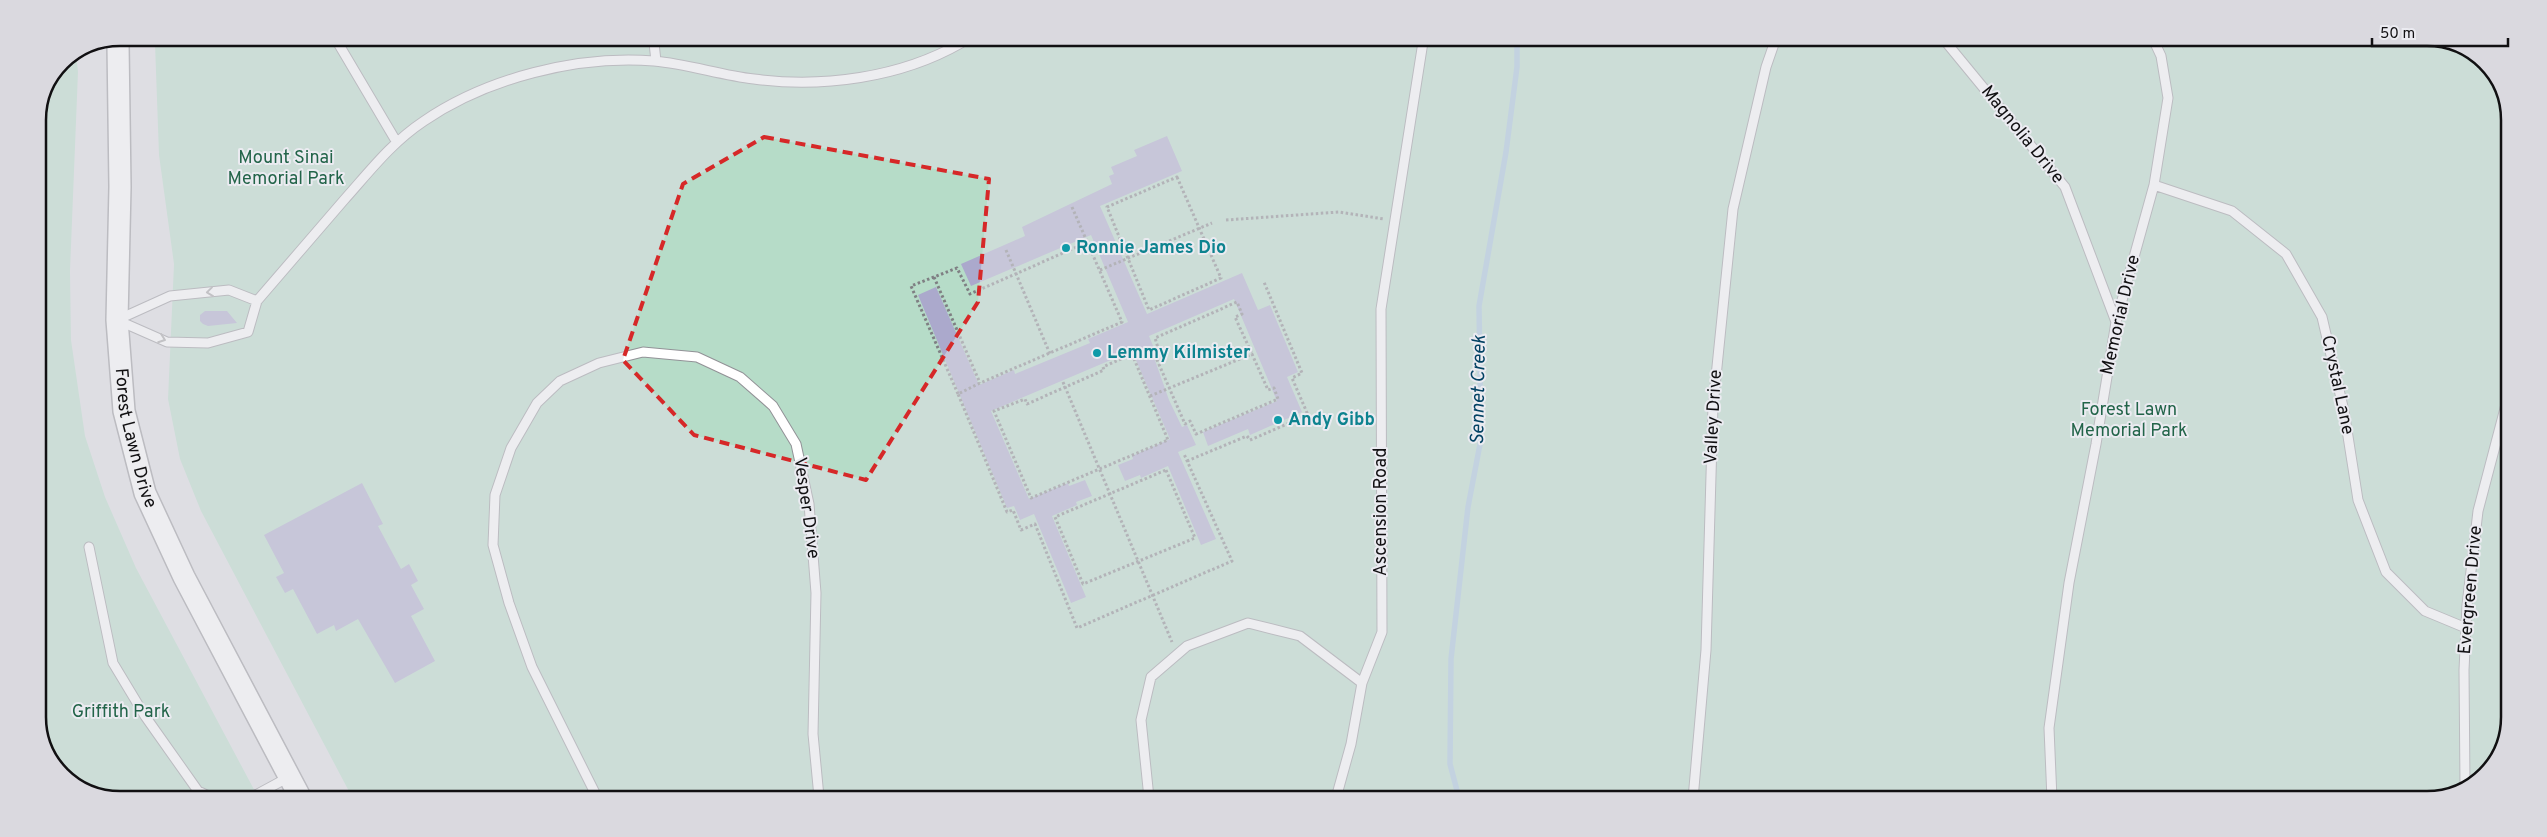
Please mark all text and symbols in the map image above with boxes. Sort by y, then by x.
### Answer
scale bar [2372,15,2508,47]
text: 50 m [2380,25,2415,44]
street label: Magnolia Drive [1975,81,2069,189]
park label: Mount Sinai Memorial Park [228,147,344,191]
place label: Ronnie James Dio [1076,237,1226,260]
marker: Ronnie James Dio [1060,242,1072,254]
street label: Memorial Drive [2096,253,2146,377]
one-way arrow [206,286,214,297]
one-way arrow [158,333,166,343]
street label: Crystal Lane [2315,333,2359,437]
water label: Sennet Creek [1466,334,1492,445]
place label: Lemmy Kilmister [1107,342,1251,365]
marker: Lemmy Kilmister [1091,347,1103,359]
street label: Forest Lawn Drive [109,367,162,512]
street label: Valley Drive [1700,369,1728,465]
park label: Forest Lawn Memorial Park [2071,399,2187,443]
place label: Andy Gibb [1288,409,1375,432]
marker: Andy Gibb [1272,414,1284,426]
street label: Ascension Road [1370,448,1393,576]
street label: Vesper Drive [788,456,824,560]
street label: Evergreen Drive [2454,525,2488,655]
park label: Griffith Park [72,701,170,724]

